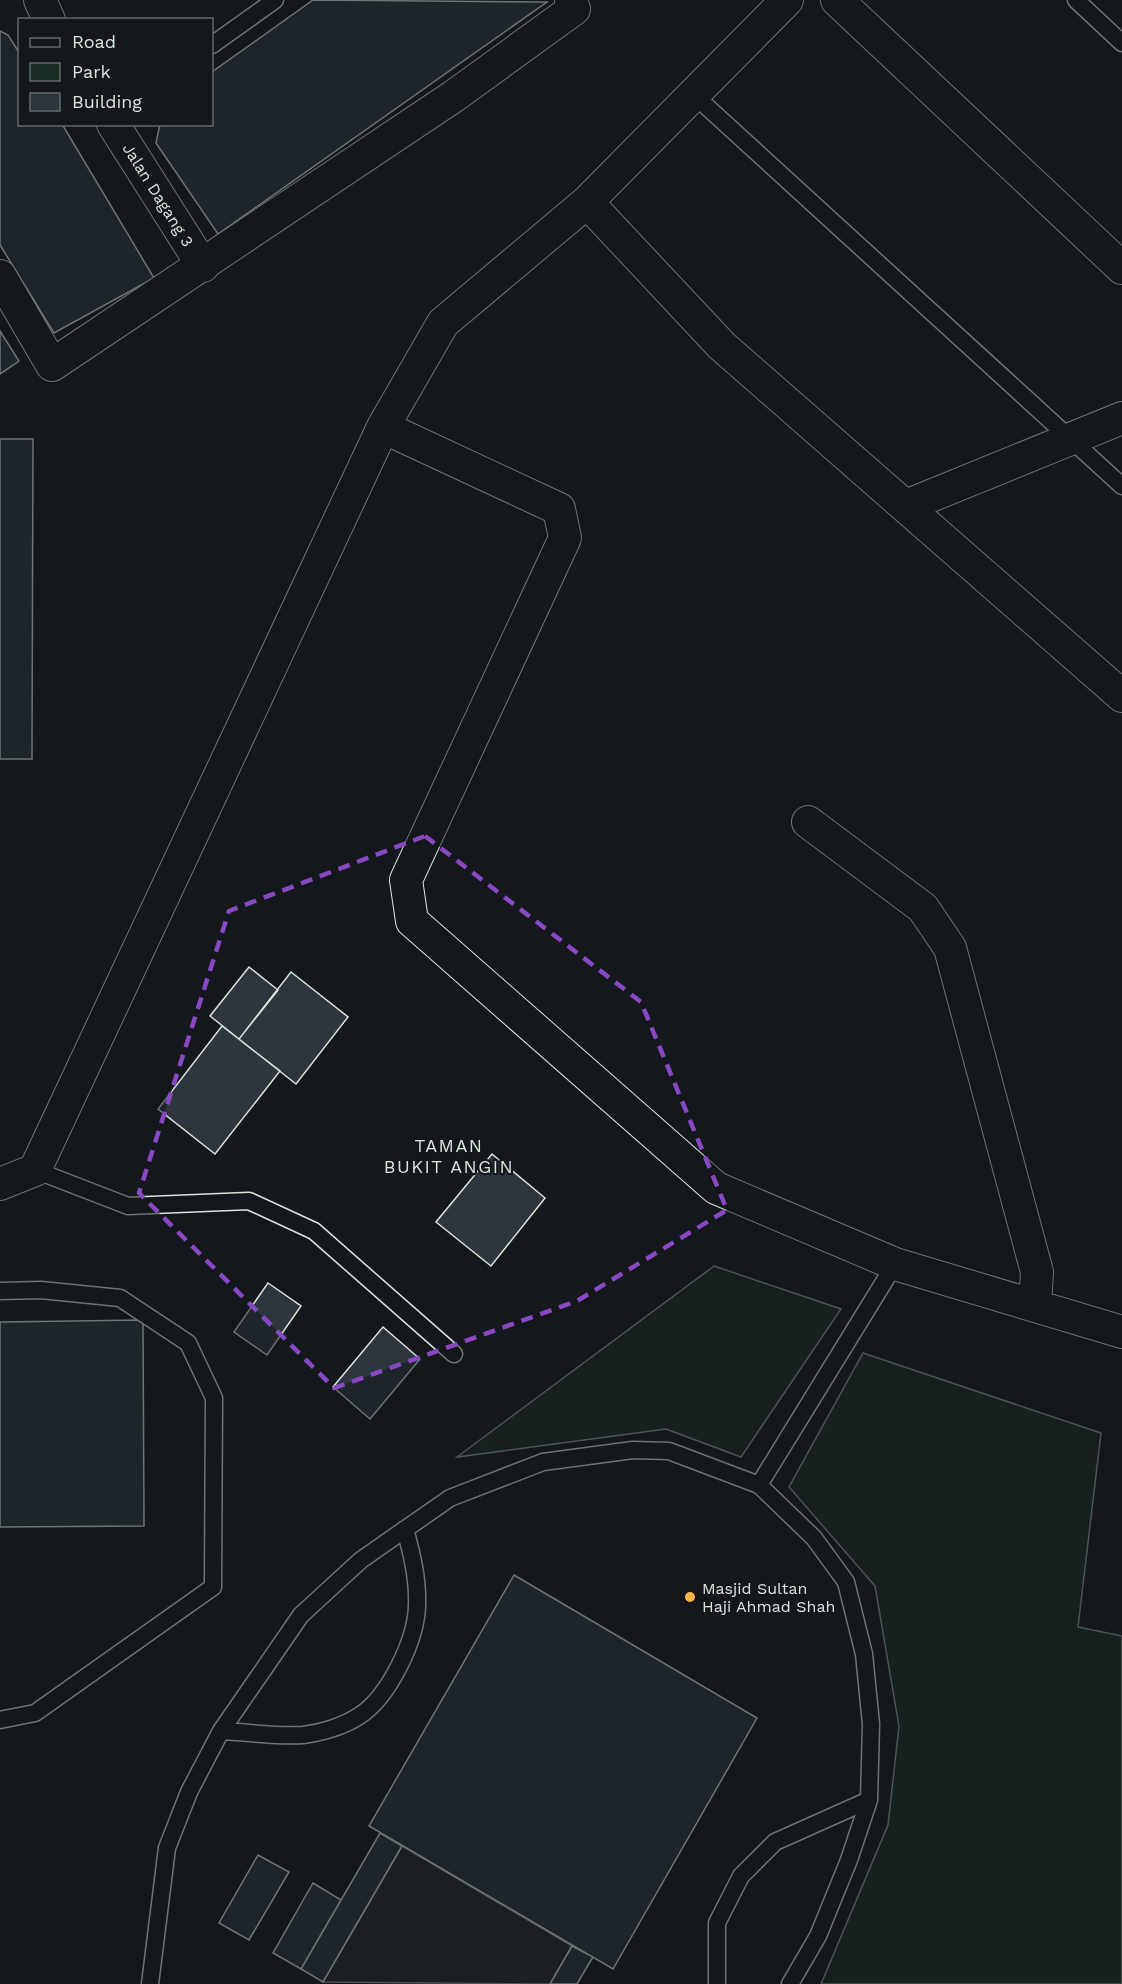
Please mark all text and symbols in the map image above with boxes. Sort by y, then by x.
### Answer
legend [18,18,213,126]
text: Road [72,31,116,52]
text: Park [72,61,111,82]
text: Building [72,91,142,112]
street label: Jalan Dagang 3 [119,140,197,250]
district label: TAMAN BUKIT ANGIN [384,1135,514,1177]
place label: Masjid Sultan Haji Ahmad Shah [702,1579,835,1616]
marker: Masjid Sultan Haji Ahmad Shah [683,1590,697,1604]

